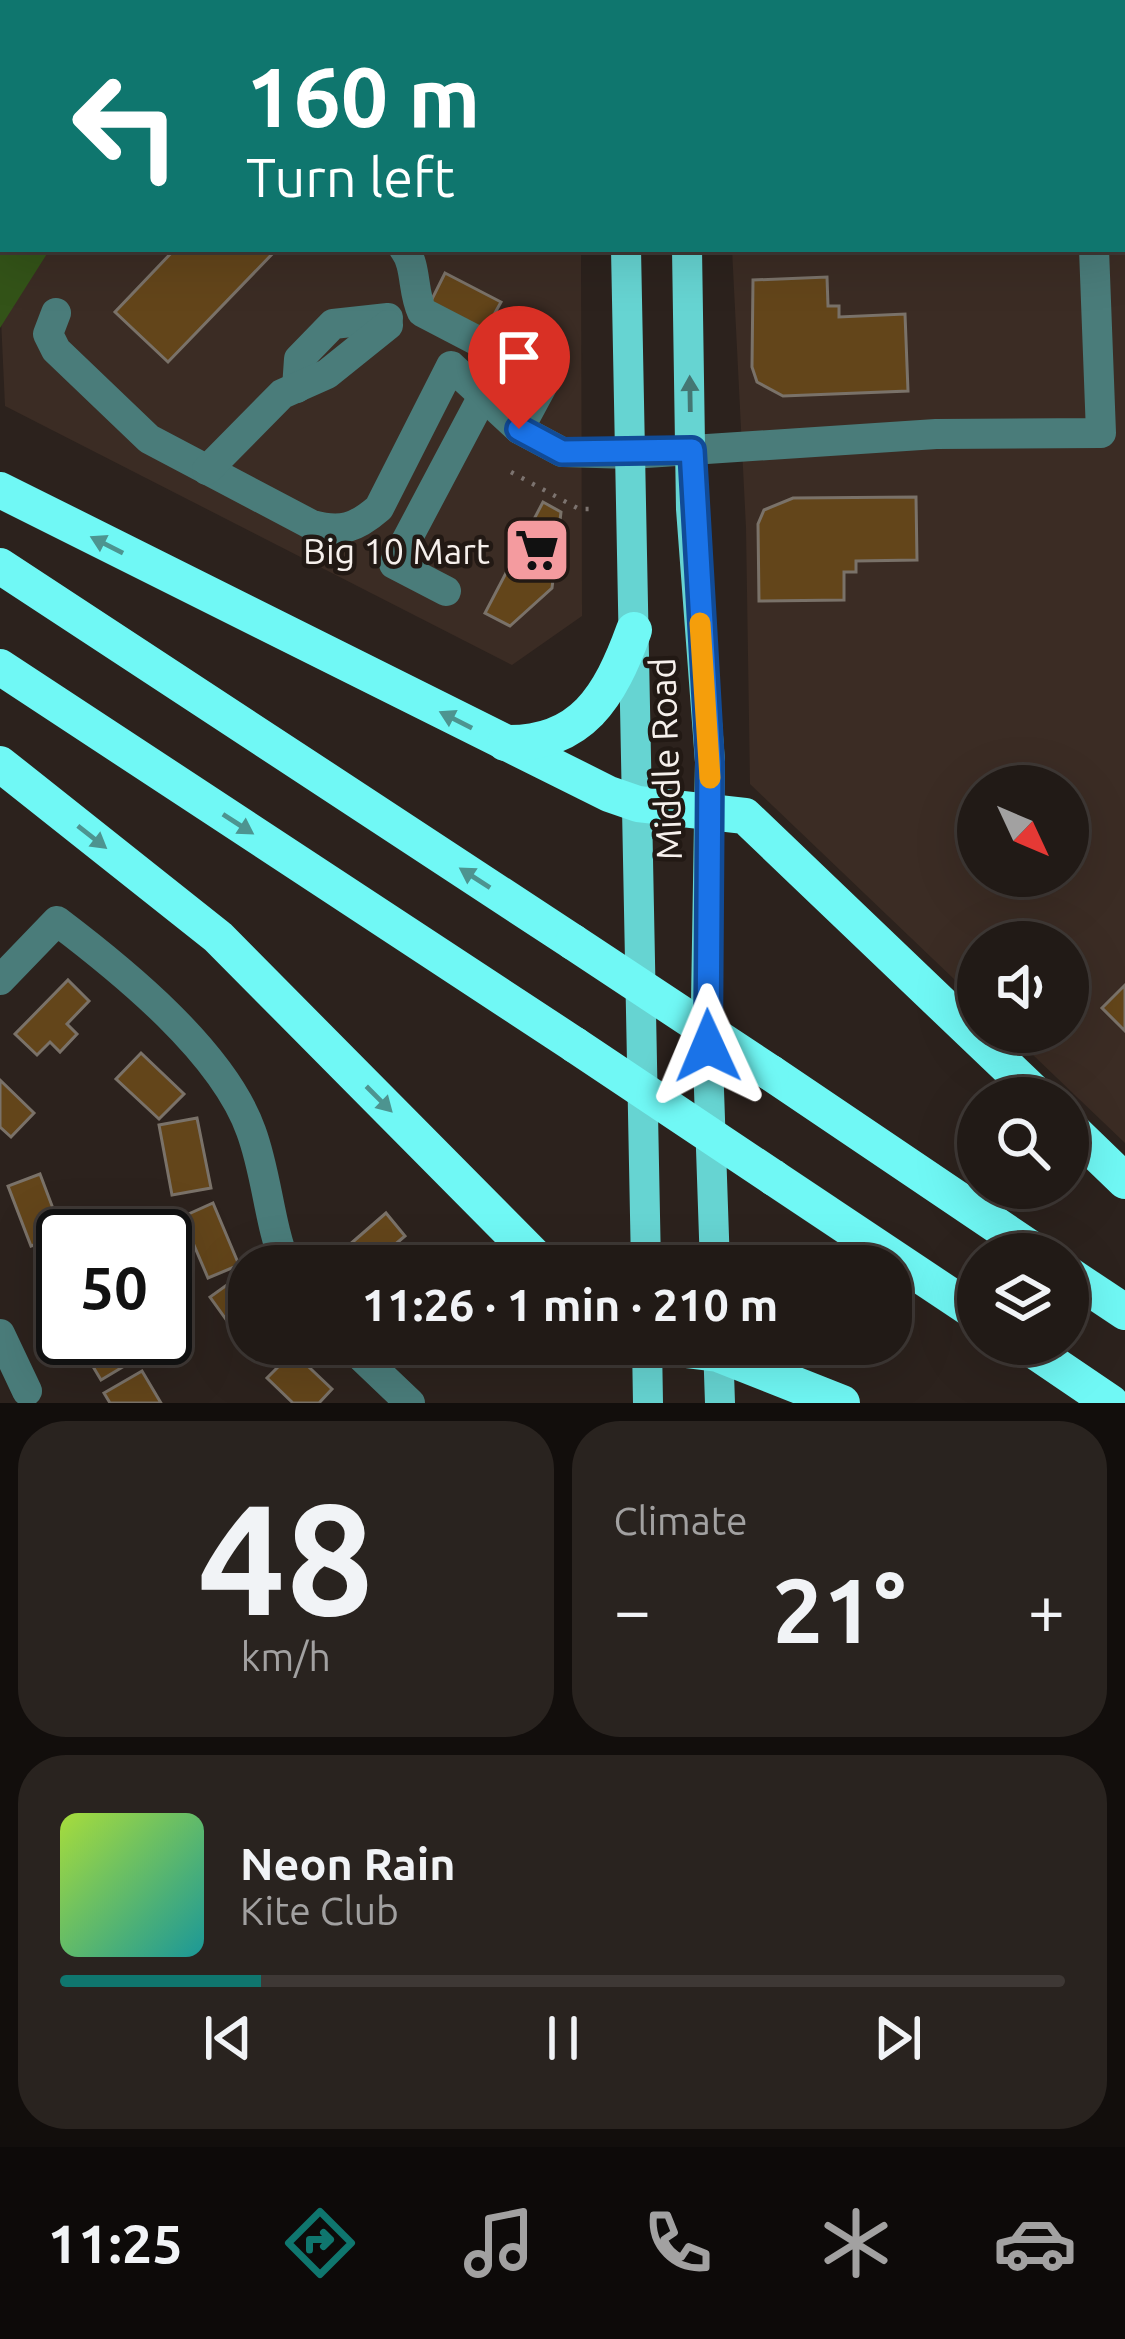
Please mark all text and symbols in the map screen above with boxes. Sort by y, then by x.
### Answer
icon: left [48,48,204,204]
text: 160 m [246,49,480,143]
text: Turn left [246,147,455,207]
pin [468,306,570,429]
icon: arrive [486,324,552,390]
one-way arrow [681,374,700,412]
supermarket icon: Big 10 Mart [502,515,572,585]
place label: Big 10 Mart [303,530,490,571]
one-way arrow [90,535,125,555]
street label: Middle Road [641,657,689,861]
one-way arrow [438,711,473,731]
north arrow [957,765,1089,897]
map controls [957,765,1089,1365]
one-way arrow [222,812,255,834]
one-way arrow [76,824,107,849]
one-way arrow [459,868,492,890]
button: sound [957,921,1089,1053]
position arrow [645,983,771,1109]
button: search [957,1077,1089,1209]
one-way arrow [364,1085,393,1113]
speed limit sign: 50 [36,1209,192,1365]
button: layers [957,1233,1089,1365]
text: 11:26 · 1 min · 210 m [362,1279,778,1330]
text: 48 [198,1470,374,1644]
text: Climate [614,1499,748,1542]
text: 21° [773,1559,906,1660]
text: − [614,1572,651,1646]
text: + [1028,1572,1065,1646]
text: km/h [241,1635,331,1678]
text: Neon Rain [240,1838,455,1889]
text: Kite Club [240,1889,399,1932]
icon: previous [195,2005,261,2071]
icon: pause [530,2005,596,2071]
icon: next [865,2005,931,2071]
icon: directions [278,2201,362,2285]
icon: music [457,2201,541,2285]
icon: phone [636,2201,720,2285]
icon: climate [814,2201,898,2285]
icon: car [993,2201,1077,2285]
text: 11:25 [47,2213,183,2273]

